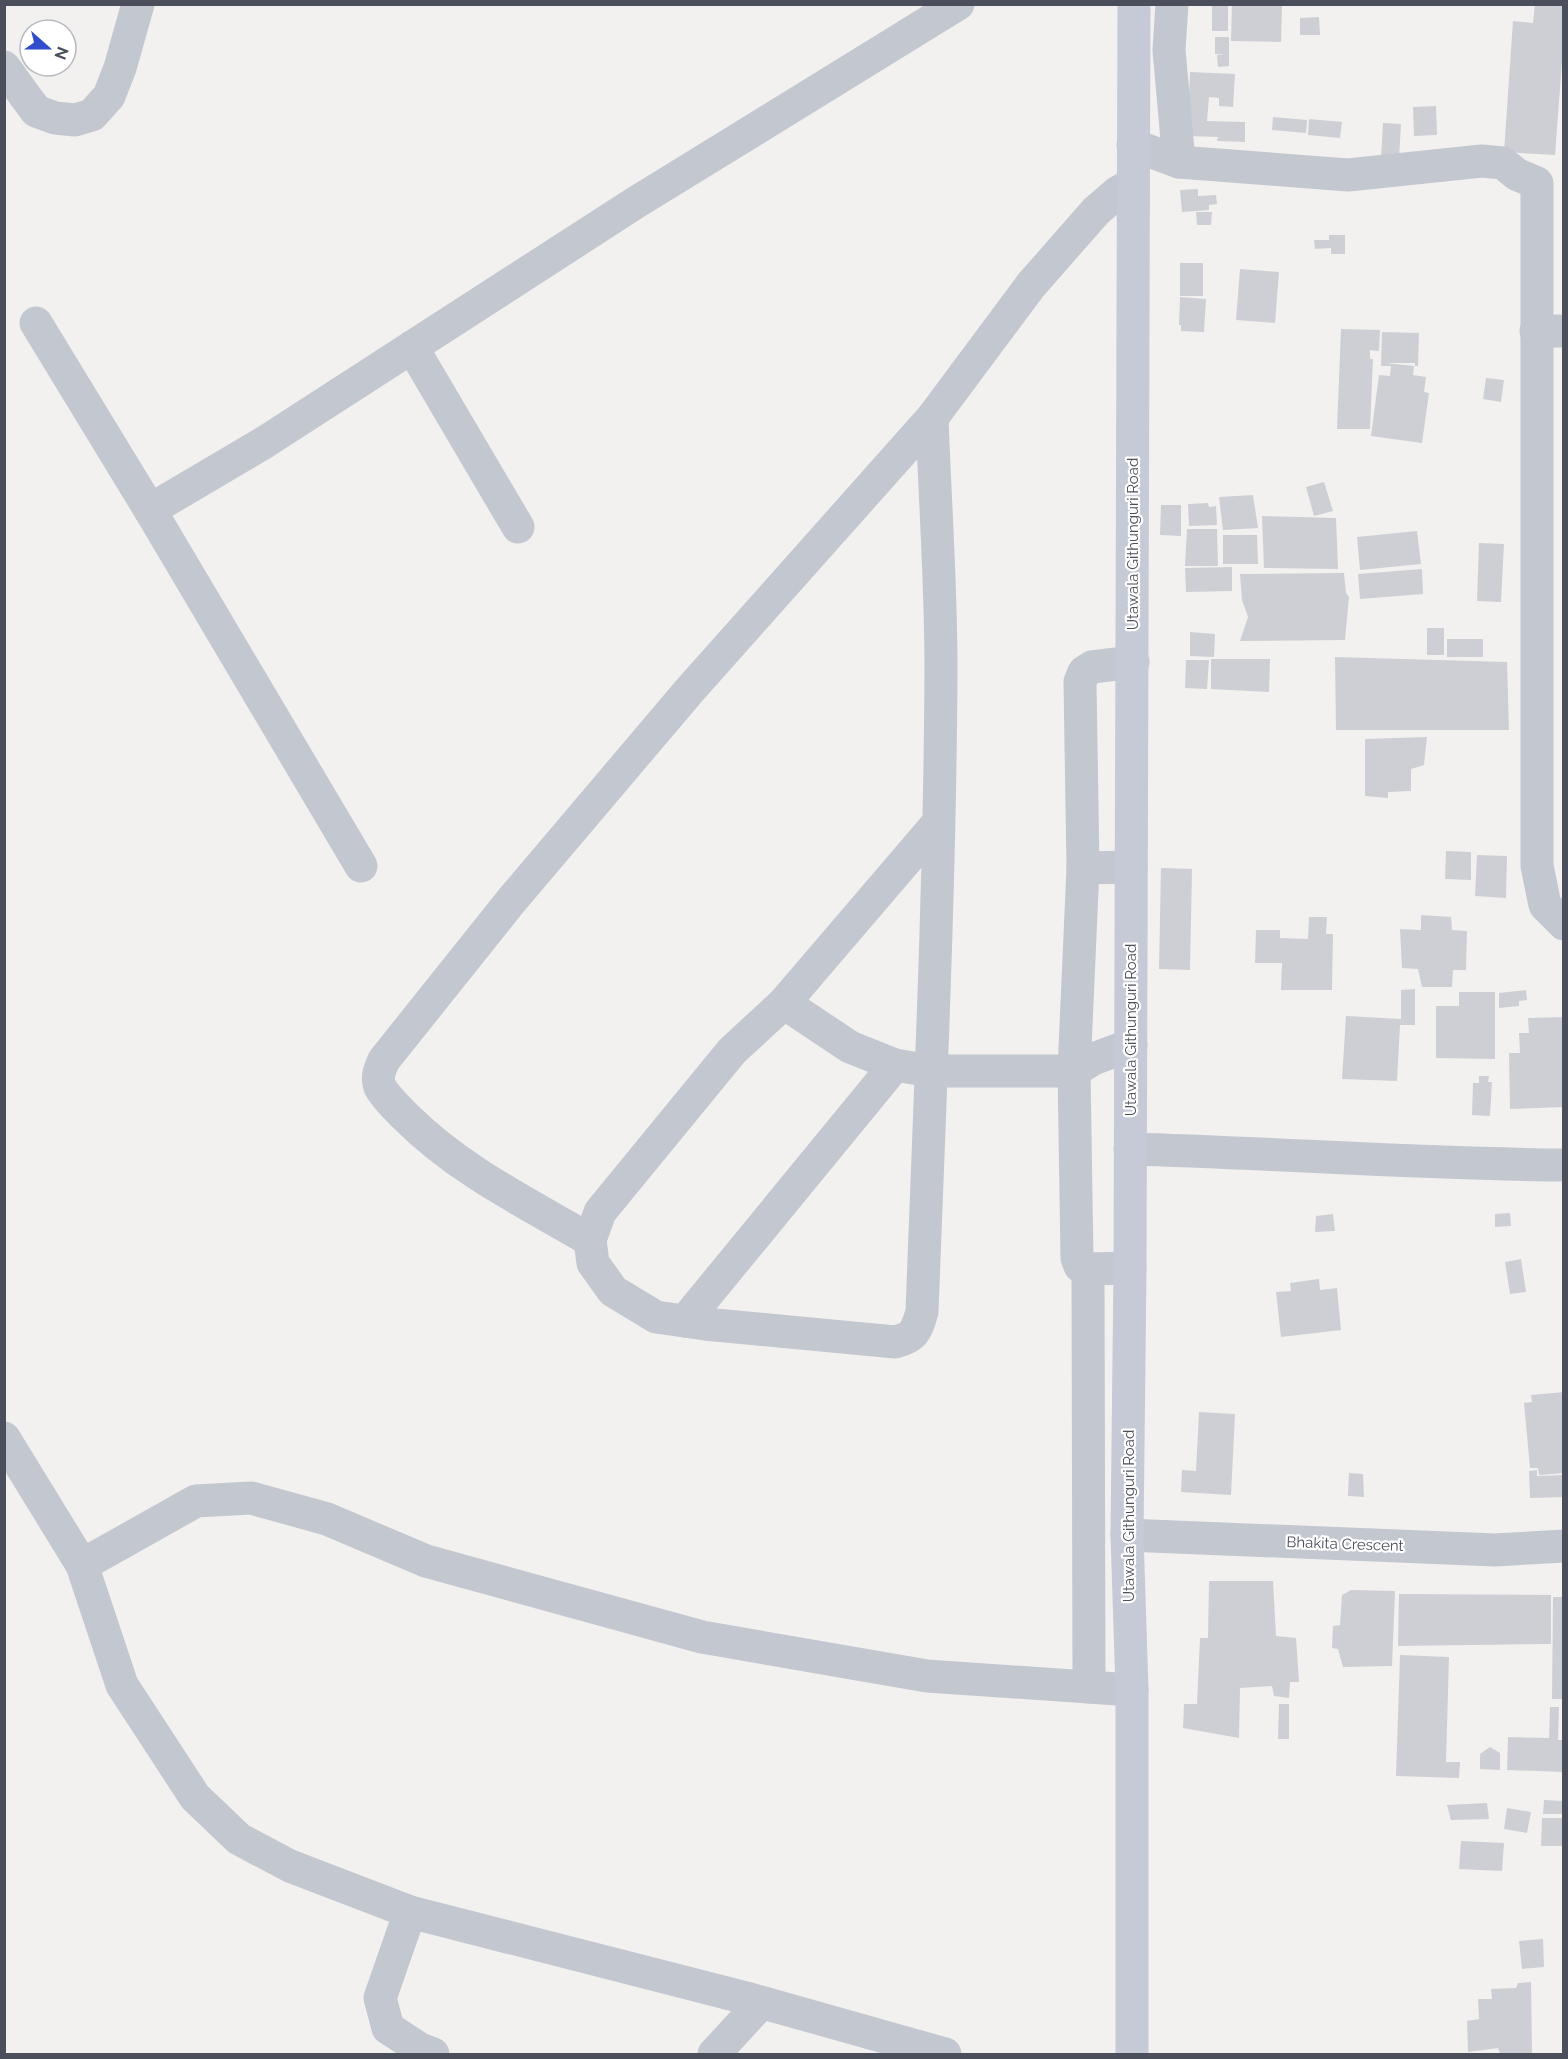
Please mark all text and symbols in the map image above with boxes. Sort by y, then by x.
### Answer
north arrow [18,18,78,78]
text: N [50,44,73,62]
street label: Utawala Githunguri Road [1124,458,1142,630]
street label: Utawala Githunguri Road [1122,944,1140,1116]
street label: Utawala Githunguri Road [1120,1430,1138,1602]
street label: Bhakita Crescent [1286,1533,1404,1555]

